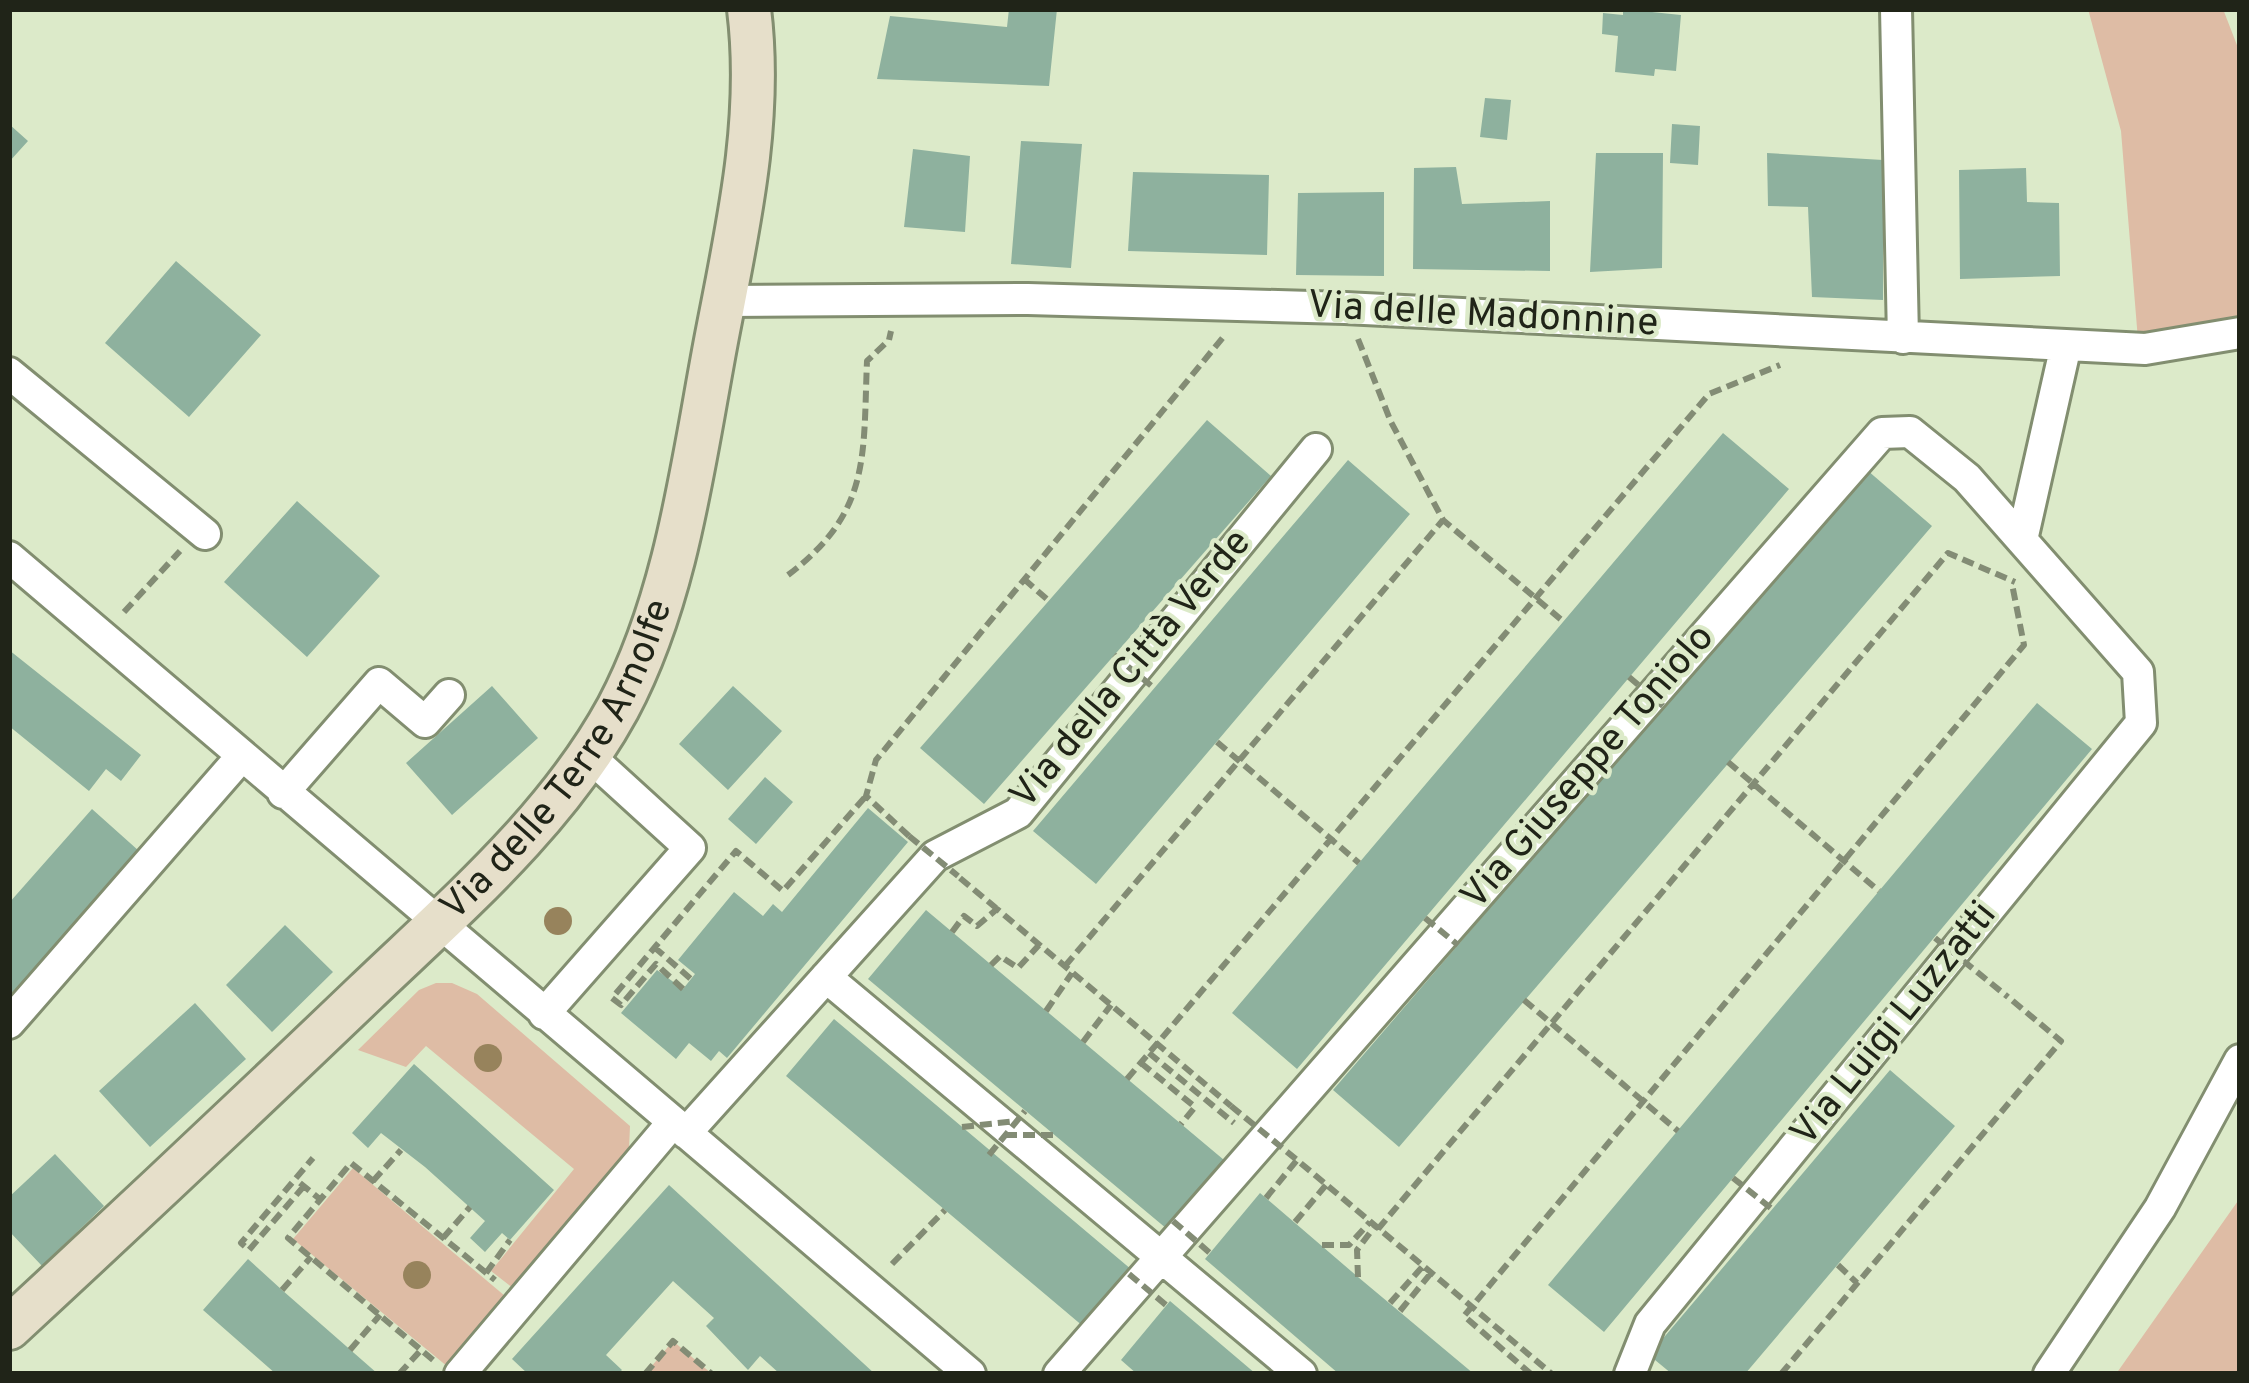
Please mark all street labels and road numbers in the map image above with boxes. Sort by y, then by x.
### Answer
street label: Via delle Madonnine [1306,282,1660,350]
street label: Via della Città Verde [1001,520,1263,820]
street label: Via delle Terre Arnolfe [431,594,685,932]
street label: Via Giuseppe Toniolo [1452,615,1726,921]
street label: Via Luigi Luzzatti [1781,893,2009,1157]

